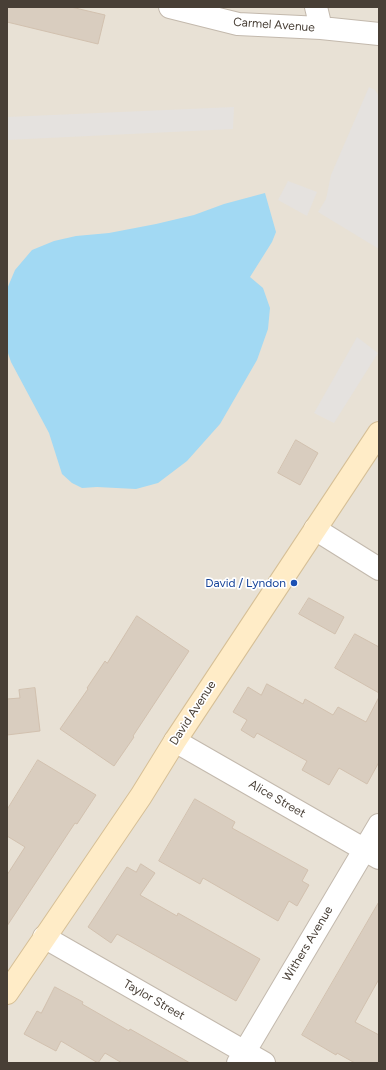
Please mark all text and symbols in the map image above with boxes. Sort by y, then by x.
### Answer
street label: Carmel Avenue [233,15,315,35]
place label: David / Lyndon [205,576,286,590]
marker: David / Lyndon [289,578,299,588]
street label: David Avenue [167,678,219,748]
street label: Alice Street [246,777,308,821]
street label: Withers Avenue [280,904,336,984]
street label: Taylor Street [121,977,187,1023]

